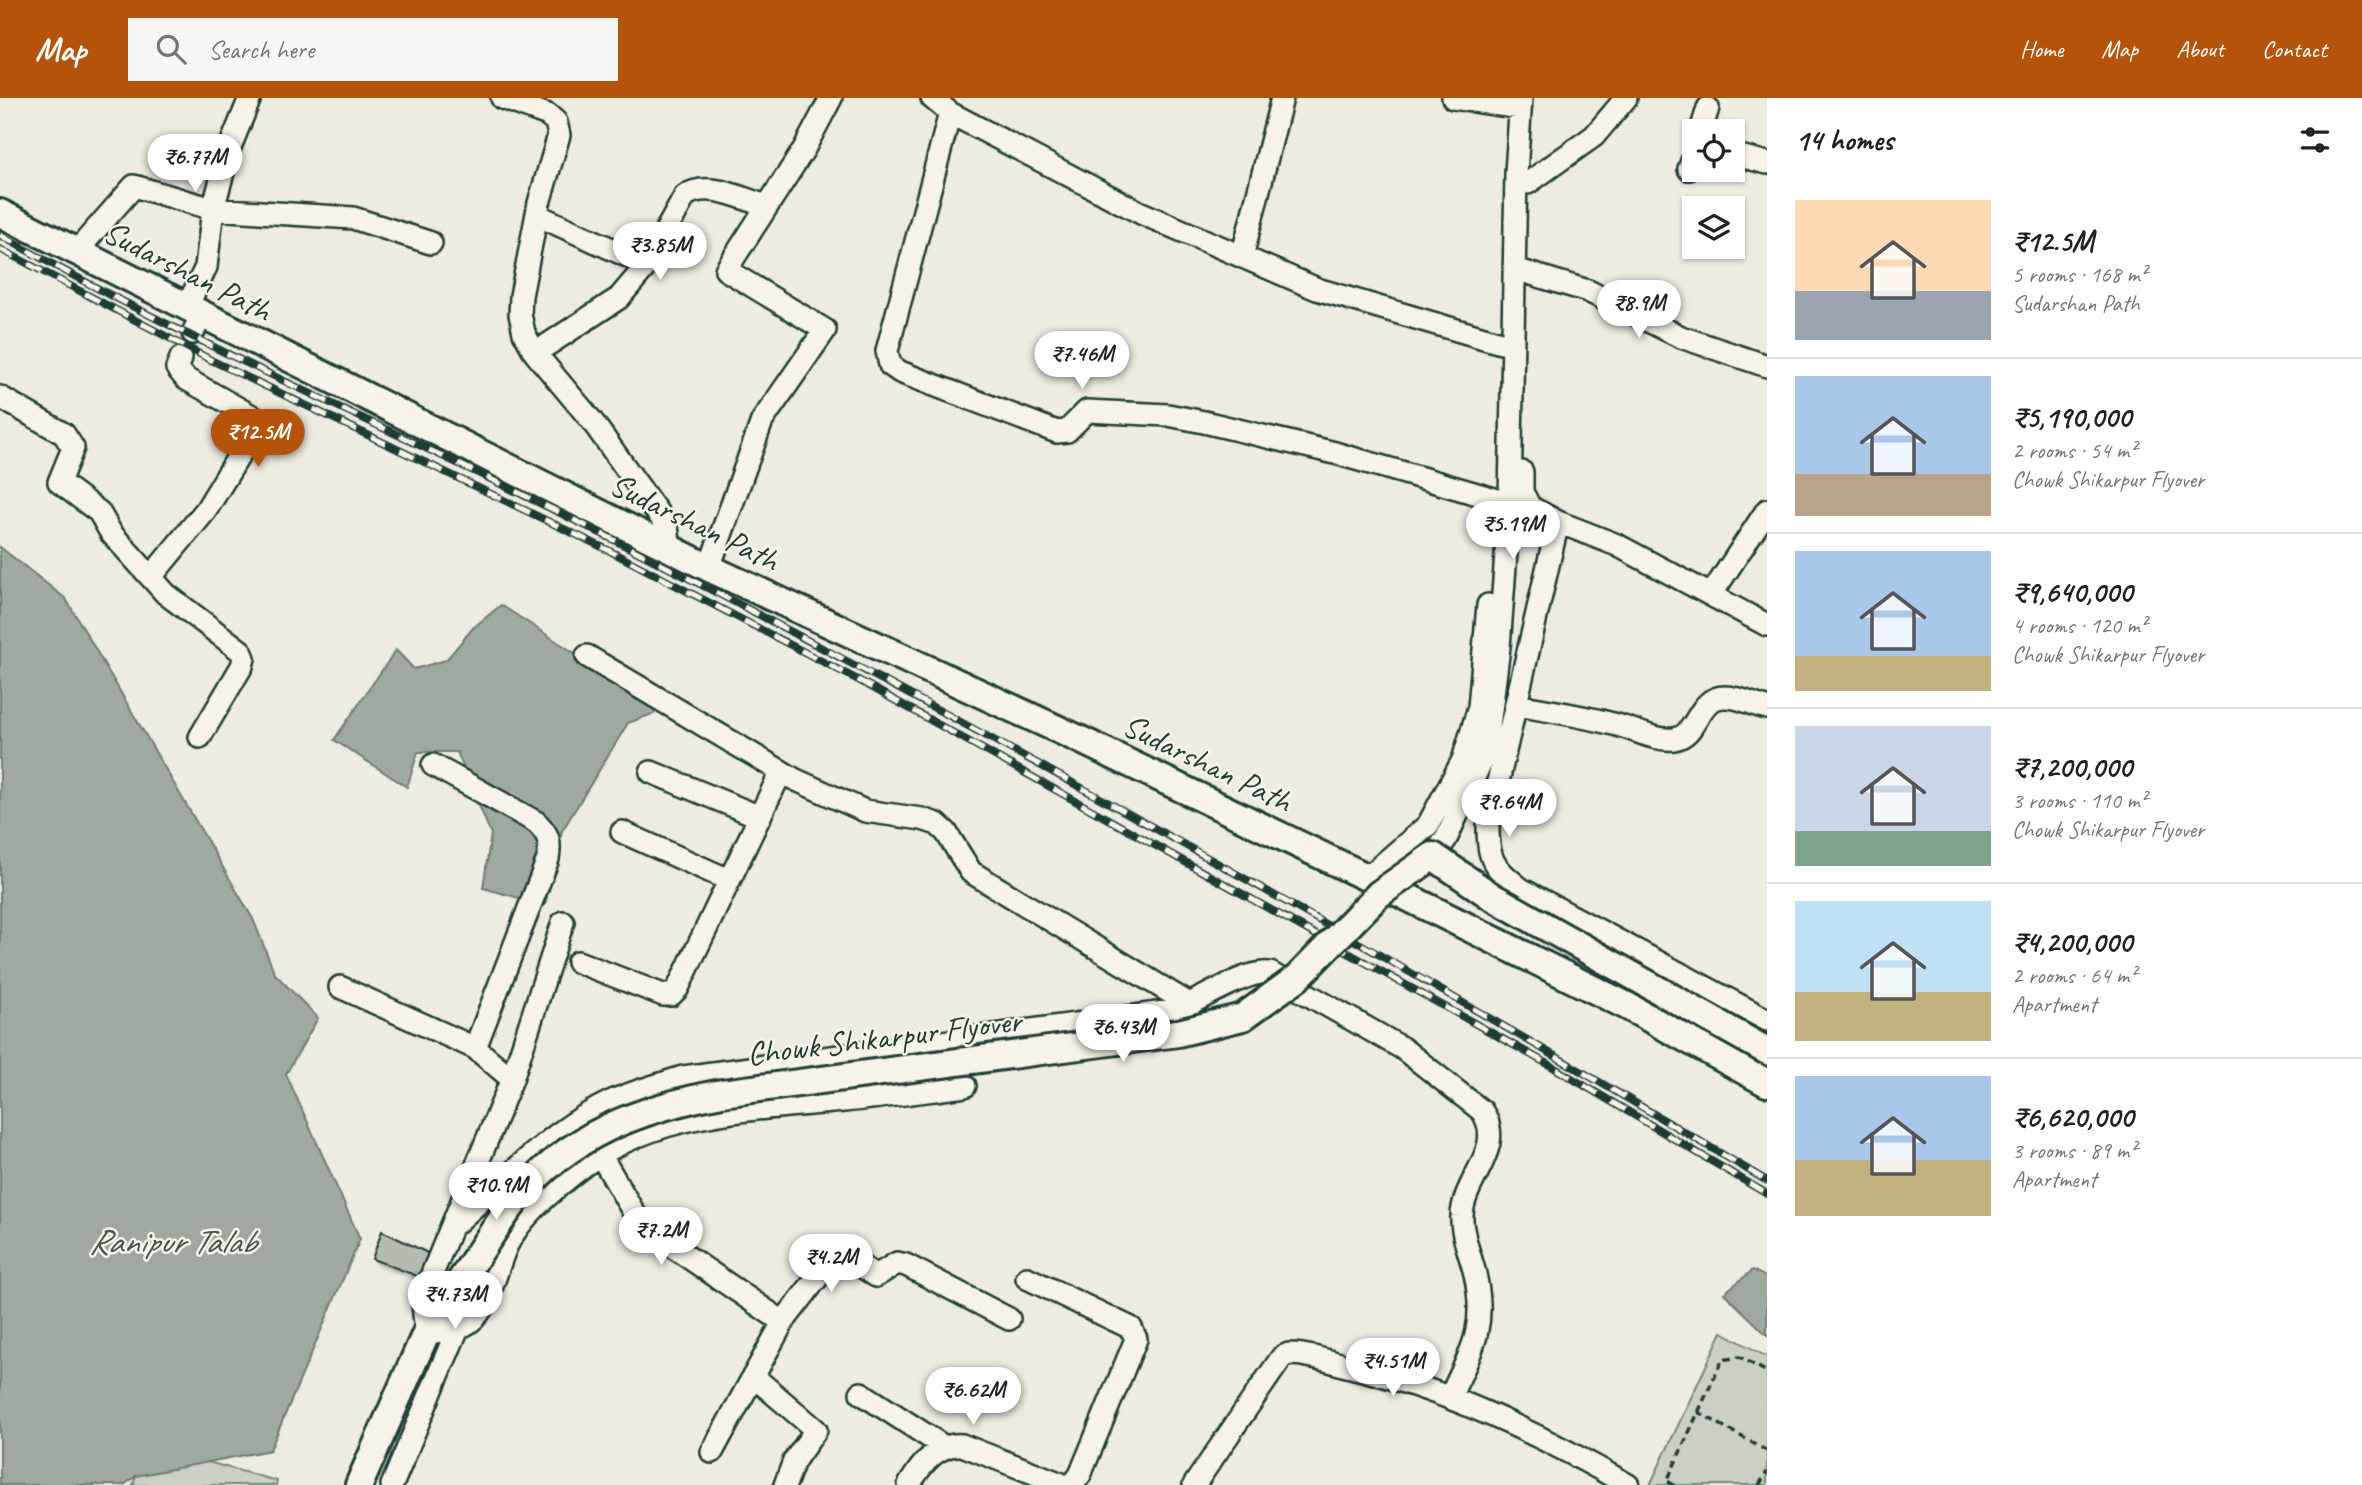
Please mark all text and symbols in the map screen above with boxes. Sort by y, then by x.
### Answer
search box [128,18,618,81]
text: Map [35,28,86,70]
icon: search [152,30,190,68]
text: Search here [208,33,314,66]
text: Home [2020,34,2063,64]
text: Map [2101,34,2138,64]
text: About [2176,34,2224,64]
text: Contact [2262,34,2327,64]
map controls [1682,119,1745,259]
button: locate [1682,119,1745,182]
text: 14 homes [1795,121,1893,159]
icon: filters [2296,121,2334,159]
pin: ₹6.77M [138,134,252,194]
text: ₹6.77M [163,142,227,171]
button: layers [1682,196,1745,259]
street label: Sudarshan Path [96,211,280,332]
pin: ₹3.85M [603,222,717,282]
text: ₹12.5M [2012,222,2093,260]
icon: home [1851,228,1935,312]
text: ₹3.85M [629,230,691,259]
text: 5 rooms · 168 m² [2012,260,2147,289]
pin: ₹8.9M [1590,280,1688,340]
text: ₹8.9M [1613,288,1665,317]
text: Sudarshan Path [2012,289,2140,318]
pin: ₹7.46M [1025,331,1139,391]
text: ₹7.46M [1050,339,1114,368]
text: ₹5,190,000 [2012,398,2131,436]
icon: home [1851,404,1935,488]
pin: ₹12.5M [201,410,315,469]
text: ₹12.5M [227,417,289,446]
text: 2 rooms · 54 m² [2012,436,2136,465]
street label: Sudarshan Path [603,463,788,582]
text: Chowk Shikarpur Flyover [2012,465,2204,494]
pin: ₹5.19M [1456,502,1570,561]
text: ₹5.19M [1482,509,1544,538]
text: ₹9,640,000 [2012,573,2132,611]
icon: home [1851,579,1935,663]
text: 4 rooms · 120 m² [2012,611,2147,640]
text: Chowk Shikarpur Flyover [2012,640,2204,669]
street label: Sudarshan Path [1116,704,1301,823]
text: ₹7,200,000 [2012,748,2132,786]
icon: home [1851,754,1935,838]
pin: ₹9.64M [1452,780,1566,839]
text: 3 rooms · 110 m² [2012,786,2147,815]
text: ₹9.64M [1478,787,1540,816]
text: Chowk Shikarpur Flyover [2012,815,2204,844]
text: ₹4,200,000 [2012,923,2132,961]
icon: home [1851,929,1935,1013]
text: 2 rooms · 64 m² [2012,961,2136,990]
text: Apartment [2012,990,2097,1019]
street label: Chowk Shikarpur Flyover [745,999,1027,1075]
pin: ₹6.43M [1066,1004,1180,1064]
text: ₹6.43M [1091,1012,1155,1041]
text: ₹6,620,000 [2012,1098,2133,1136]
icon: home [1851,1104,1935,1188]
text: 3 rooms · 89 m² [2012,1136,2136,1165]
pin: ₹10.9M [439,1162,553,1222]
text: Apartment [2012,1165,2097,1194]
text: ₹10.9M [465,1170,527,1199]
pin: ₹7.2M [612,1208,710,1267]
text: ₹7.2M [635,1215,687,1244]
water label: Ranipur Talab [89,1219,260,1264]
pin: ₹4.2M [782,1234,880,1294]
text: ₹4.2M [805,1242,857,1271]
pin: ₹4.73M [398,1272,512,1331]
text: ₹4.73M [424,1279,486,1308]
pin: ₹4.51M [1336,1338,1450,1398]
text: ₹4.51M [1362,1346,1424,1375]
pin: ₹6.62M [916,1368,1030,1427]
text: ₹6.62M [941,1375,1005,1404]

